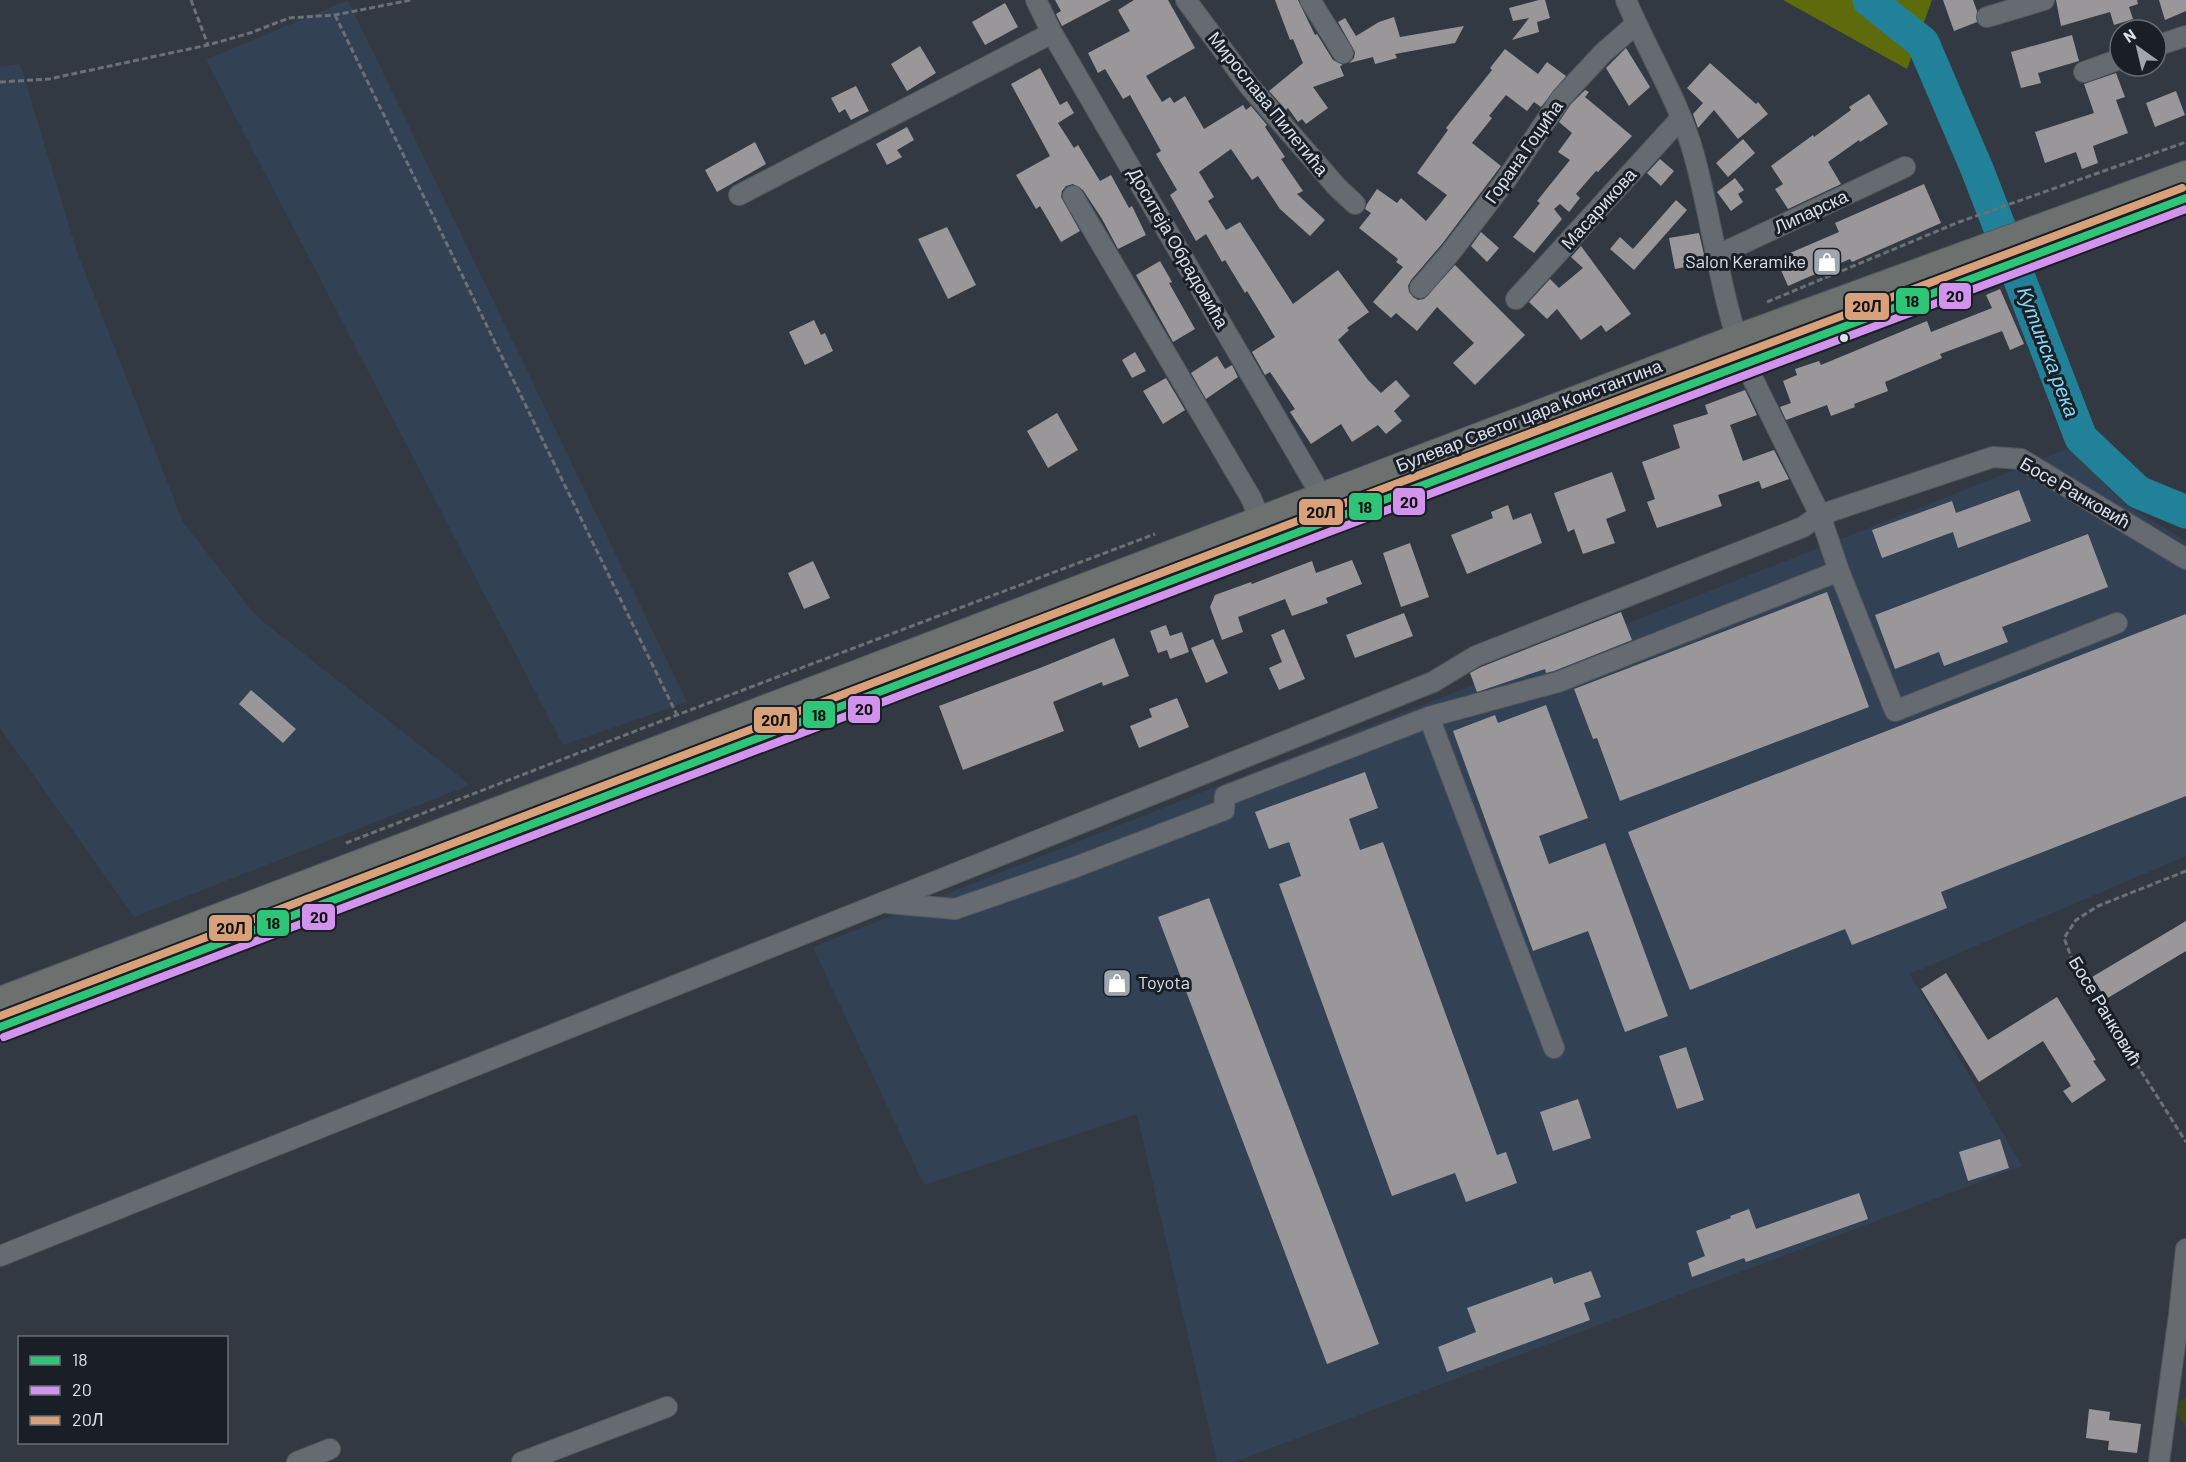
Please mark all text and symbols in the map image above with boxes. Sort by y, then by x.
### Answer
north arrow [2108,18,2168,78]
text: N [2120,24,2139,46]
street label: Мирослава Пилетића [1204,27,1334,181]
street label: Горана Гоцића [1479,95,1567,207]
street label: Масарикова [1556,162,1641,253]
street label: Доситеја Обрадовића [1124,163,1234,332]
street label: Липарска [1770,184,1852,238]
shop icon: Salon Keramike [1811,246,1843,278]
place label: Salon Keramike [1685,250,1806,272]
line badge: 20 [1938,282,1972,310]
water label: Кутинска река [2013,283,2085,420]
text: 20 [1946,286,1964,305]
line badge: 18 [1895,287,1930,315]
text: 18 [1905,291,1920,310]
line badge: 20Л [1844,292,1890,321]
text: 20Л [1852,296,1882,315]
unlabelled marker [1838,332,1850,344]
street label: Булевар Светог цара Константина [1393,354,1666,476]
street label: Босе Ранковић [2017,452,2134,533]
line badge: 20 [1392,487,1426,516]
line badge: 18 [1348,492,1383,521]
text: 20 [1400,492,1418,511]
text: 18 [1358,497,1373,516]
line badge: 20Л [1298,498,1344,526]
text: 20Л [1306,502,1336,521]
line badge: 20 [847,695,881,724]
text: 20 [855,699,873,718]
line badge: 18 [802,700,836,729]
text: 18 [812,705,826,724]
line badge: 20Л [753,706,798,734]
text: 20Л [761,710,791,729]
line badge: 20 [301,903,336,931]
text: 20 [310,907,328,926]
line badge: 18 [256,909,290,937]
text: 18 [266,913,280,932]
line badge: 20Л [208,914,253,942]
text: 20Л [216,918,246,937]
street label: Босе Ранковић [2065,952,2147,1069]
shop icon: Toyota [1101,967,1133,999]
place label: Toyota [1138,971,1190,993]
legend [18,1336,228,1444]
text: 18 [72,1348,88,1370]
text: 20 [72,1378,92,1400]
text: 20Л [72,1408,104,1430]

